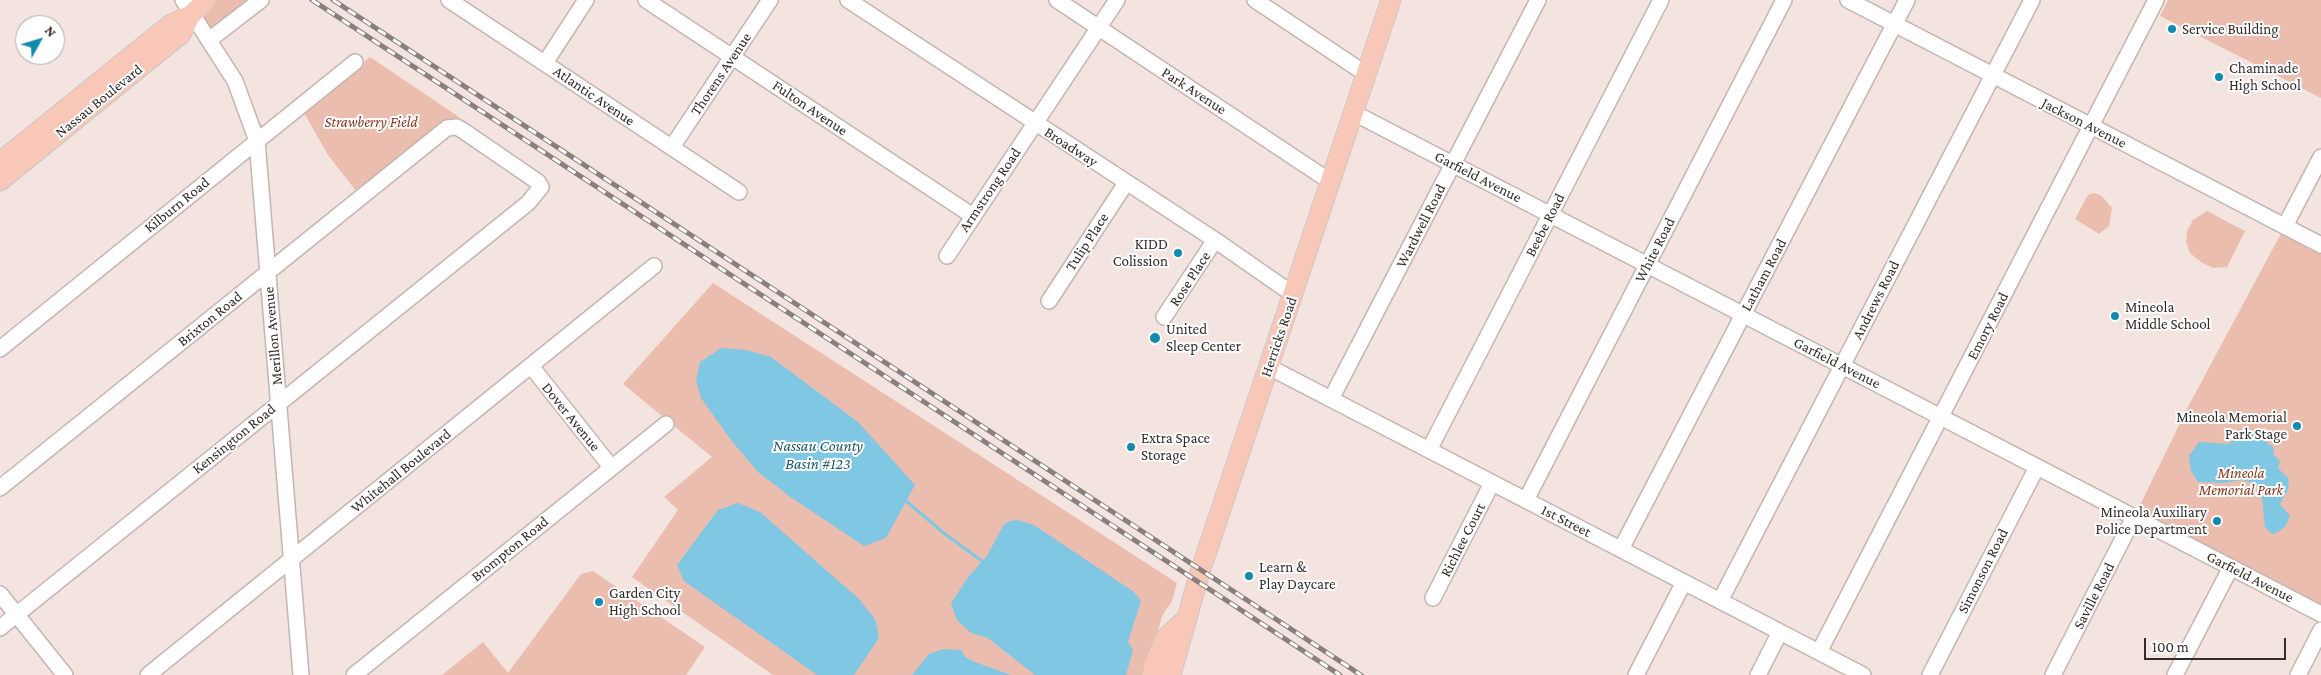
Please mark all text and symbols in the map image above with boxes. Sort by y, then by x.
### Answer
north arrow [15,15,65,65]
place label: Service Building [2182,20,2279,38]
text: N [42,22,60,40]
marker: Service Building [2166,23,2178,35]
street label: Thorens Avenue [687,29,755,119]
place label: Chaminade High School [2229,59,2301,94]
street label: Nassau Boulevard [52,60,146,142]
street label: Atlantic Avenue [550,62,638,130]
street label: Park Avenue [1158,63,1230,119]
marker: Chaminade High School [2213,71,2225,83]
street label: Fulton Avenue [769,76,851,140]
street label: Jackson Avenue [2038,94,2130,152]
park label: Strawberry Field [325,113,417,131]
street label: Broadway [1041,123,1101,171]
street label: Armstrong Road [955,144,1025,236]
street label: Garfield Avenue [1432,147,1524,207]
street label: Kilburn Road [141,173,213,237]
street label: Wardwell Road [1392,181,1450,271]
street label: Beebe Road [1521,190,1569,260]
street label: Tulip Place [1062,210,1112,274]
street label: White Road [1631,215,1679,285]
place label: KIDD Colission [1113,235,1168,270]
street label: Latham Road [1737,236,1791,314]
marker: KIDD Colission [1172,247,1184,259]
street label: Rose Place [1166,248,1214,310]
street label: Andrews Road [1848,258,1904,342]
street label: Merillon Avenue [260,286,286,386]
street label: Brixton Road [174,287,246,351]
street label: Emory Road [1963,289,2013,363]
street label: Herricks Road [1257,295,1301,379]
place label: Mineola Middle School [2125,298,2211,333]
marker: Mineola Middle School [2109,310,2121,322]
place label: United Sleep Center [1166,320,1241,355]
marker: United Sleep Center [1148,331,1162,345]
street label: Garfield Avenue [1791,333,1883,393]
street label: Dover Avenue [538,379,604,455]
street label: Kensington Road [189,400,279,478]
place label: Mineola Memorial Park Stage [2176,408,2287,443]
marker: Mineola Memorial Park Stage [2291,420,2303,432]
street label: Whitehall Boulevard [347,425,455,517]
place label: Extra Space Storage [1141,429,1210,464]
water label: Nassau County Basin #123 [773,436,863,474]
marker: Extra Space Storage [1125,441,1137,453]
park label: Mineola Memorial Park [2199,464,2283,499]
street label: Richlee Court [1437,500,1489,580]
street label: 1st Street [1538,501,1594,541]
place label: Mineola Auxiliary Police Department [2096,503,2207,538]
street label: Brompton Road [468,512,552,586]
marker: Mineola Auxiliary Police Department [2211,515,2223,527]
street label: Simonson Road [1954,525,2012,617]
street label: Garfield Avenue [2204,547,2296,607]
place label: Learn & Play Daycare [1259,558,1335,593]
street label: Saville Road [2070,560,2118,632]
marker: Learn & Play Daycare [1243,570,1255,582]
place label: Garden City High School [609,584,681,619]
marker: Garden City High School [593,596,605,608]
scale bar [2146,628,2288,660]
text: 100 m [2152,639,2189,655]

